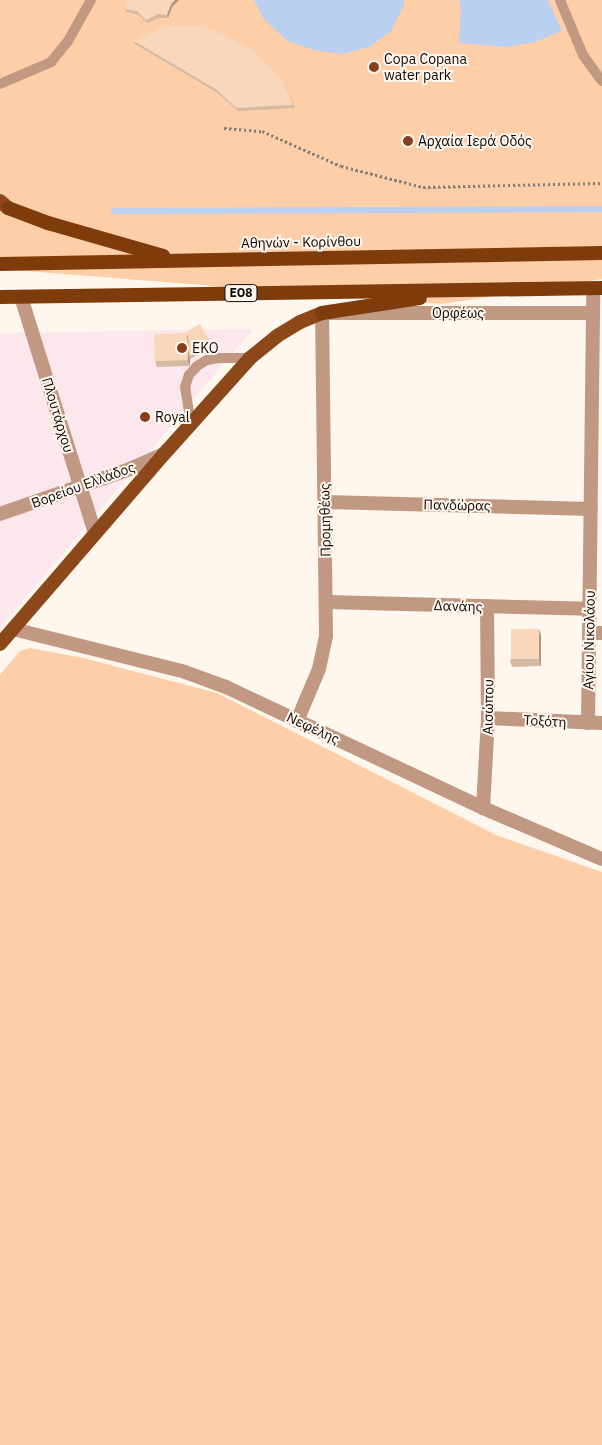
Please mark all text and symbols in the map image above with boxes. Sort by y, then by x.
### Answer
place label: Copa Copana water park [384,51,467,84]
marker: Copa Copana water park [368,61,380,73]
place label: Αρχαία Ιερά Οδός [418,133,532,149]
marker: Αρχαία Ιερά Οδός [402,135,414,147]
street label: Αθηνών - Κορίνθου [241,233,361,251]
road number: ΕΟ8 [224,284,258,302]
street label: Ορφέως [432,305,484,321]
place label: EKO [192,340,219,356]
marker: EKO [176,342,188,354]
street label: Πλουτάρχου [39,375,77,455]
place label: Royal [155,409,190,425]
marker: Royal [139,411,151,423]
street label: Βορείου Ελλάδος [29,458,137,512]
street label: Προμηθέως [316,483,334,557]
street label: Πανδώρας [423,496,491,514]
street label: Αγίου Νικολάου [580,590,598,690]
street label: Δανάης [433,597,483,615]
street label: Αισώπου [479,679,497,735]
street label: Νεφέλης [284,709,342,747]
street label: Τοξότη [523,711,567,731]

